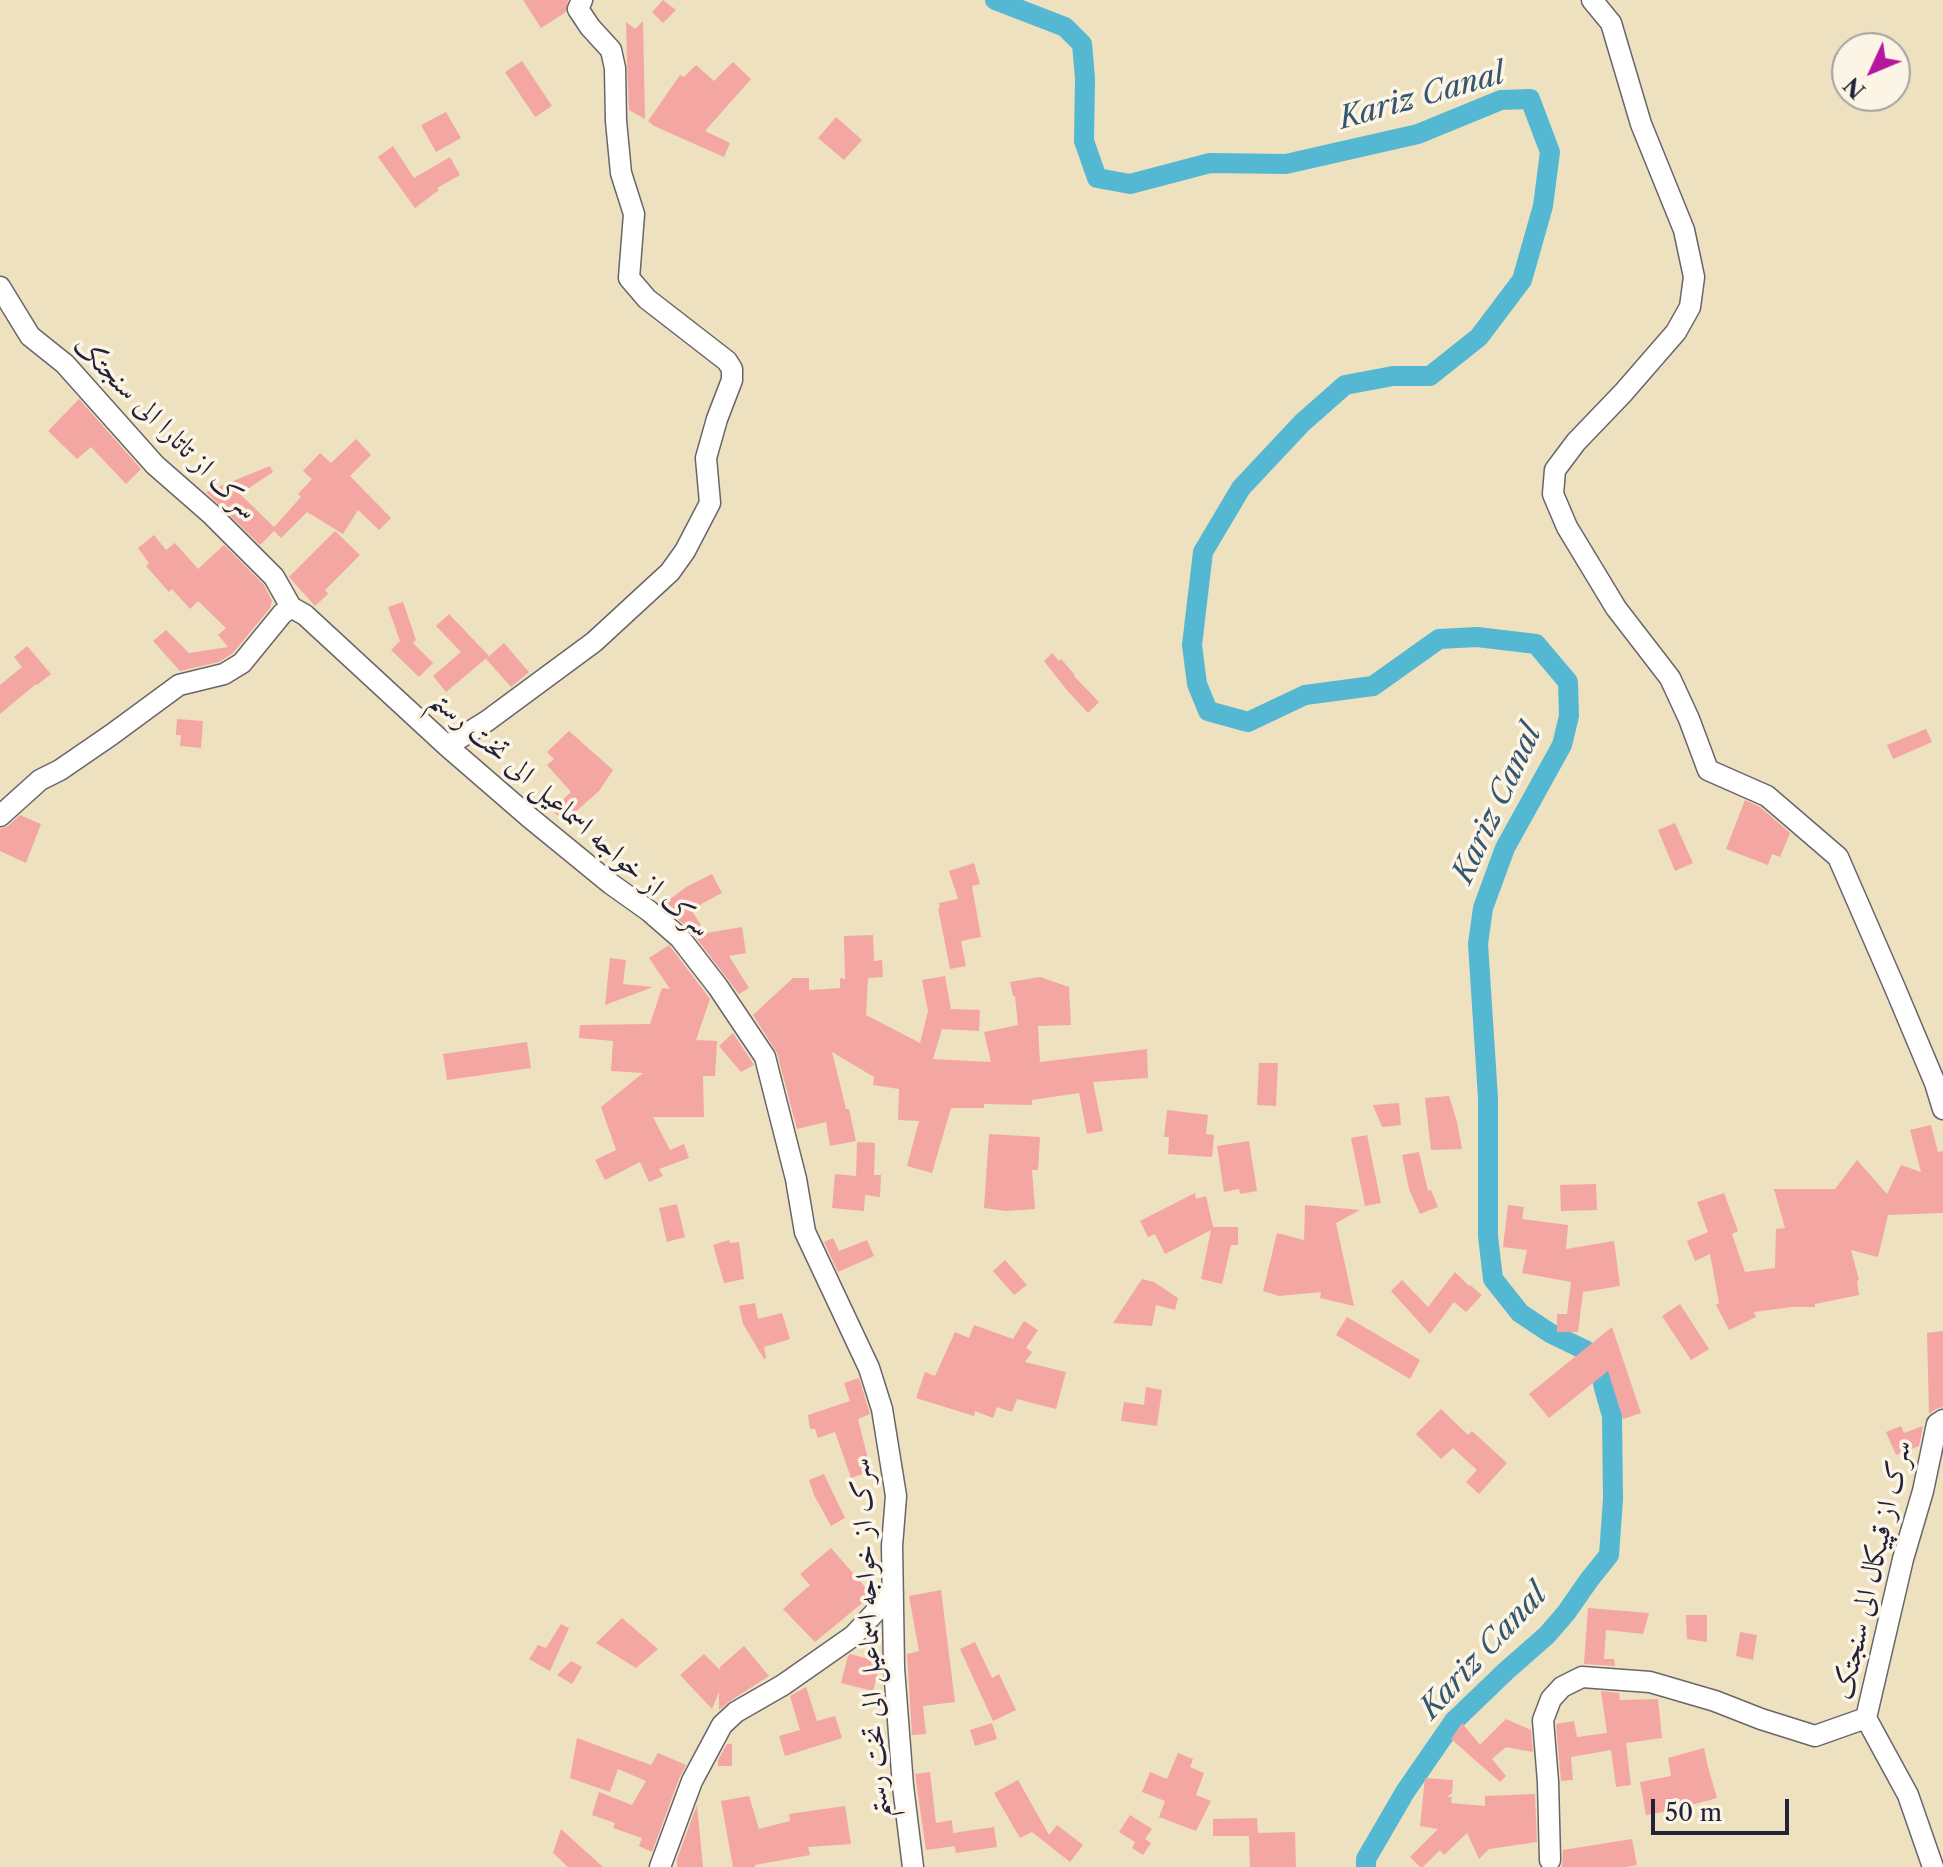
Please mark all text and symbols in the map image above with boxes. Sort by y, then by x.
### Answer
north arrow [1831,32,1911,112]
water label: Kariz Canal [1335,56,1509,138]
text: N [1838,71,1871,104]
street label: سرک از تاتارا الی سنجتک [66,329,264,527]
street label: سرک از خواجه اسماعیل الی تخت رستم [423,683,717,945]
water label: Kariz Canal [1446,719,1550,889]
street label: سرک از قپیکال الی سنجتک [1827,1437,1919,1703]
street label: سرک از خواجه اسماعیل الی تخت رستم [844,1457,896,1819]
water label: Kariz Canal [1413,1577,1555,1727]
scale bar [1655,1783,1793,1833]
text: 50 m [1665,1798,1722,1827]

